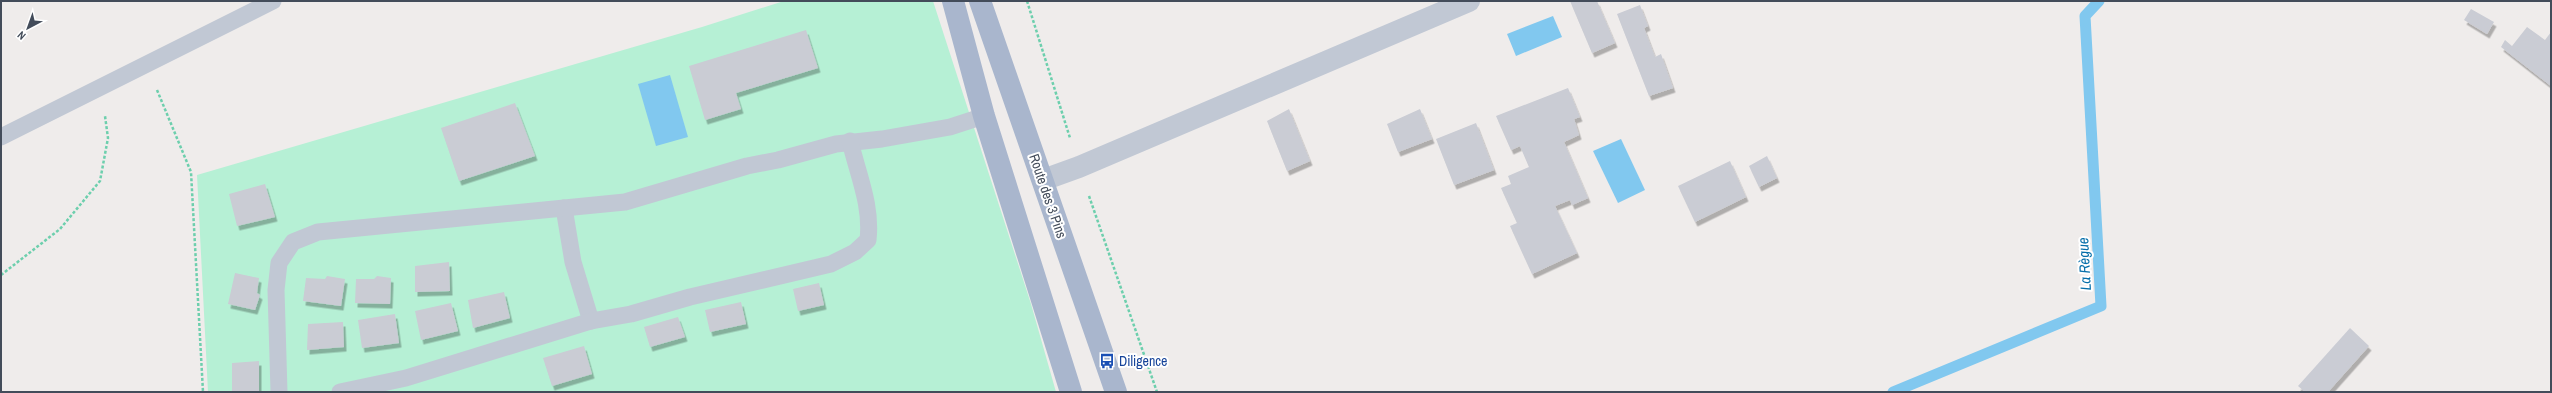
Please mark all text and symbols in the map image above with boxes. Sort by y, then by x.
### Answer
north arrow [8,8,48,48]
text: N [14,28,28,43]
street label: Route des 3 Pins [1025,151,1071,241]
water label: La Règue [2072,237,2096,291]
bus stop icon: Diligence [1098,352,1116,370]
place label: Diligence [1119,352,1168,370]

